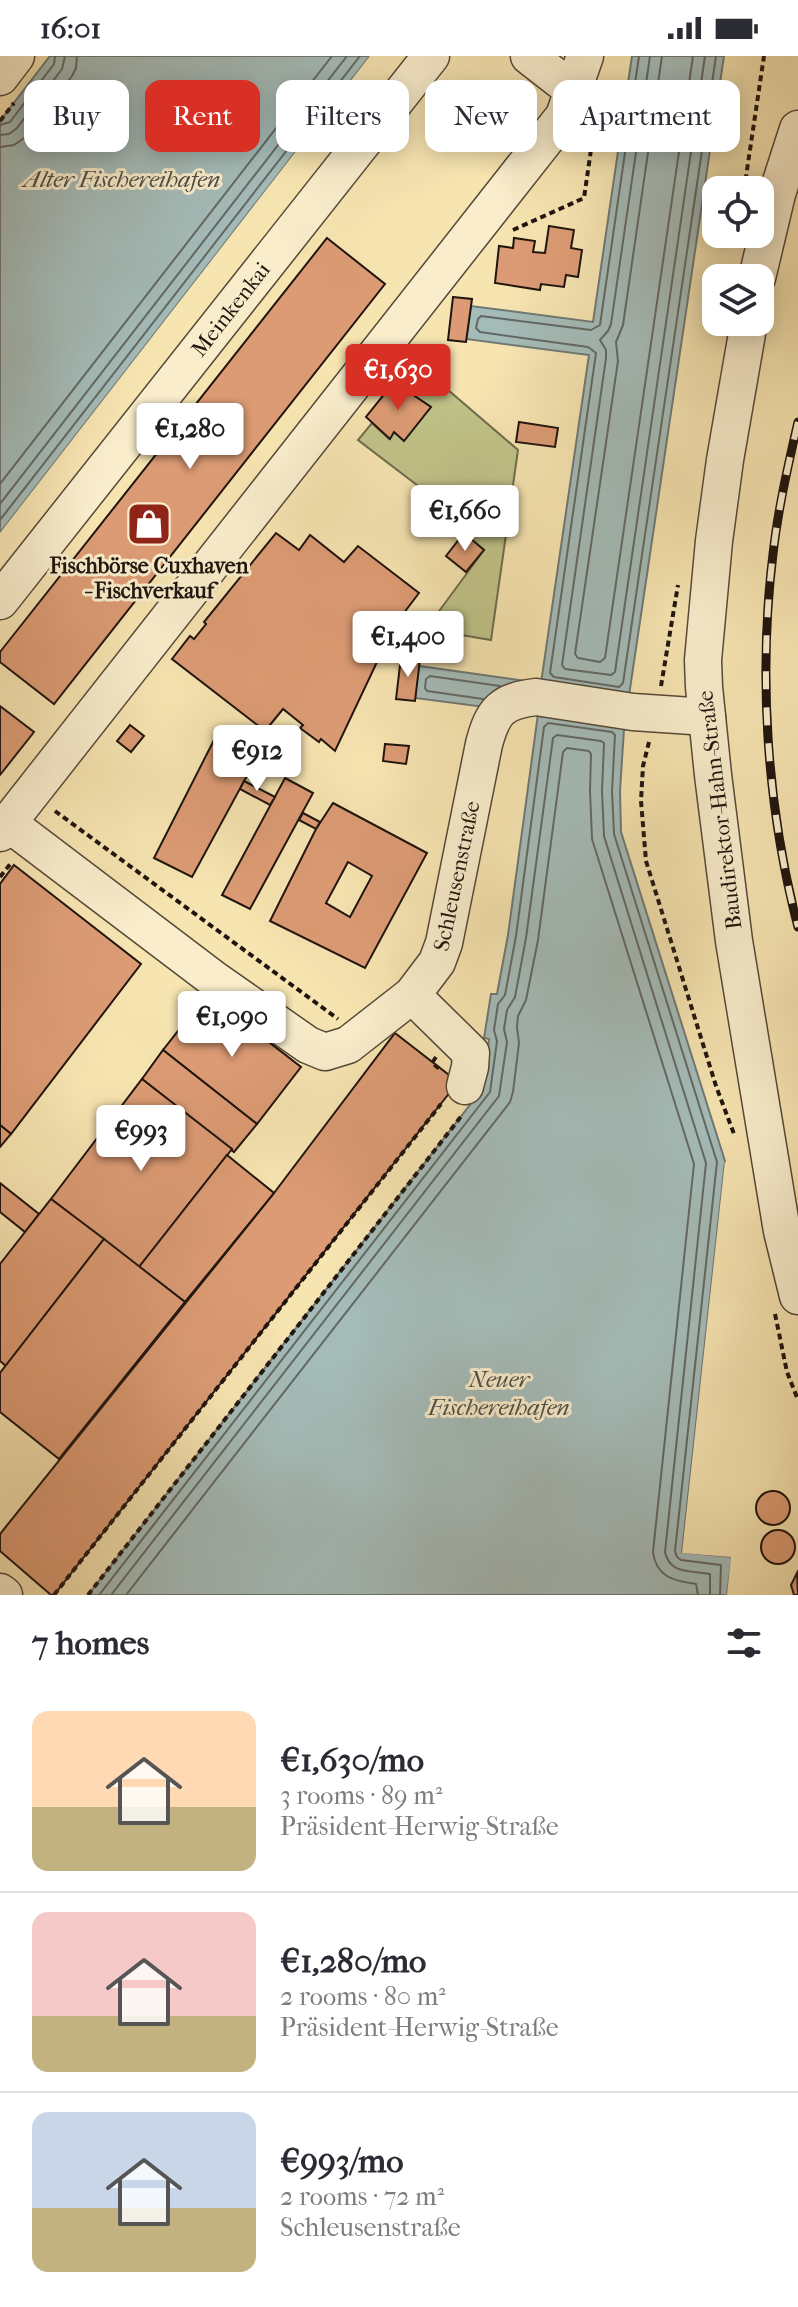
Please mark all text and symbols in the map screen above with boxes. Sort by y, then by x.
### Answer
text: 16:01 [40,11,101,46]
chip: Buy [24,80,129,152]
chip: Rent [145,80,260,152]
chip: Filters [276,80,409,152]
chip: New [425,80,537,152]
chip: Apartment [553,80,740,152]
water label: Alter Fischereihafen [21,165,220,193]
map controls [702,176,774,336]
button: locate [702,176,774,248]
street label: Meinkenkai [186,257,276,362]
button: layers [702,264,774,336]
pin: €1,630 [333,344,463,412]
text: €1,630 [363,354,433,385]
pin: €1,280 [125,403,255,471]
text: €1,280 [155,413,225,444]
pin: €1,660 [400,485,530,553]
text: €1,660 [429,495,501,526]
shop icon: Fischbörse Cuxhaven - Fischverkauf [125,500,173,548]
place label: Fischbörse Cuxhaven - Fischverkauf [49,553,249,604]
pin: €1,400 [343,611,473,679]
text: €1,400 [371,621,445,652]
street label: Baudirektor-Hahn-Straße [692,689,748,931]
pin: €912 [210,725,304,793]
text: €912 [231,735,283,766]
street label: Schleusenstraße [428,799,486,954]
pin: €1,090 [167,991,297,1059]
text: €1,090 [196,1001,268,1032]
pin: €993 [94,1105,188,1173]
text: €993 [114,1115,168,1146]
water label: Neuer Fischereihafen [427,1365,570,1421]
icon: filters [722,1621,766,1665]
text: 7 homes [32,1623,149,1663]
text: €1,630/mo [280,1740,424,1780]
icon: home [96,1743,192,1839]
text: 3 rooms · 89 m² [280,1780,442,1811]
text: Präsident-Herwig-Straße [280,1811,559,1842]
text: €1,280/mo [280,1941,426,1981]
icon: home [96,1944,192,2040]
text: 2 rooms · 80 m² [280,1981,446,2012]
text: Präsident-Herwig-Straße [280,2012,559,2043]
text: €993/mo [280,2141,403,2181]
icon: home [96,2144,192,2240]
text: 2 rooms · 72 m² [280,2181,444,2212]
text: Schleusenstraße [280,2212,461,2243]

